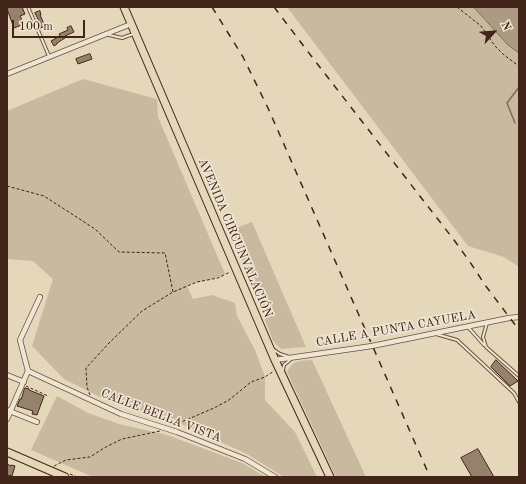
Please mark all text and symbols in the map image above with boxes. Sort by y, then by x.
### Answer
scale bar [14,12,87,38]
north arrow [474,12,514,52]
text: N [498,20,512,33]
text: 100 m [19,21,53,33]
street label: AVENIDA CIRCUNVALACIÓN [195,156,275,320]
street label: CALLE A PUNTA CAYUELA [315,308,477,350]
street label: CALLE BELLA VISTA [99,386,223,446]

